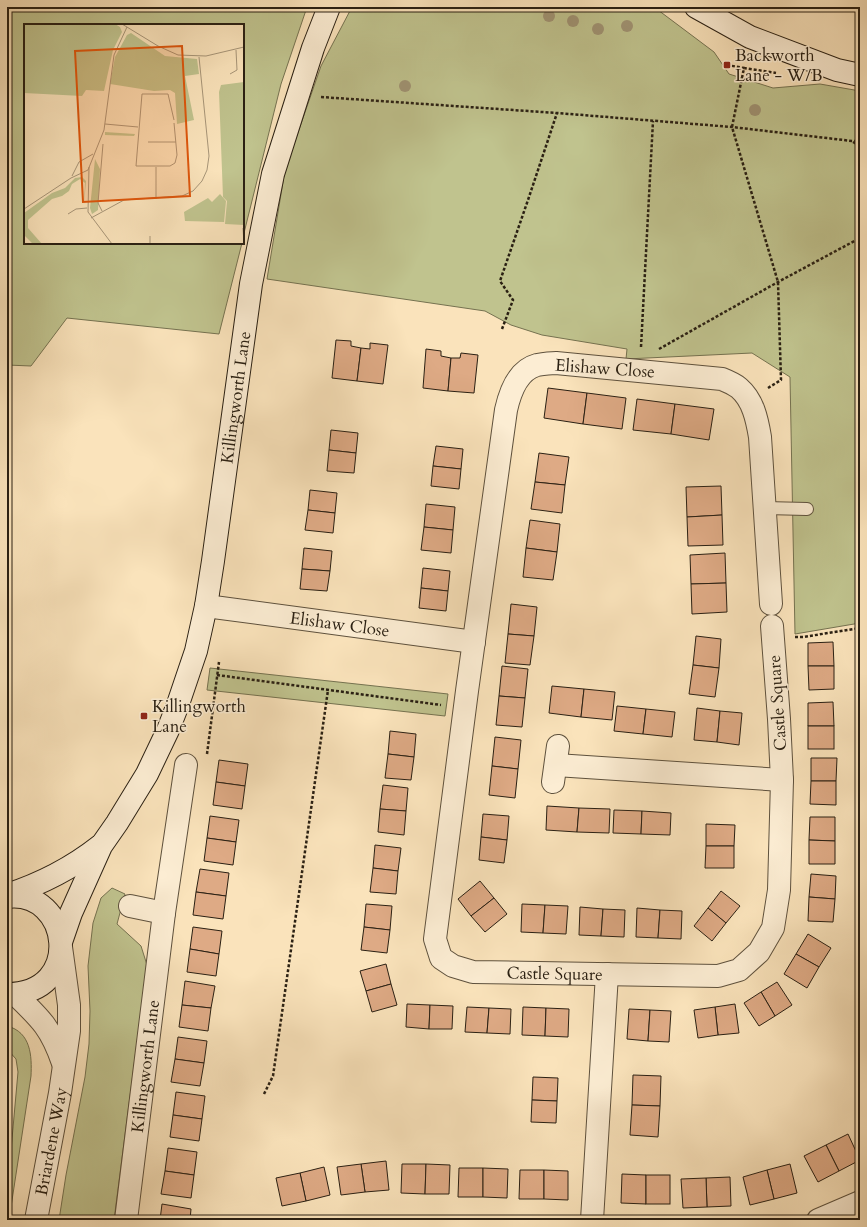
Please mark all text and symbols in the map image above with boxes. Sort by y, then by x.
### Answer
inset map [24,24,244,244]
place label: Backworth Lane - W/B [735,44,823,87]
marker: Backworth Lane - W/B [722,60,732,70]
street label: Killingworth Lane [215,330,256,465]
street label: Elishaw Close [554,354,656,383]
street label: Elishaw Close [289,606,391,643]
street label: Castle Square [763,654,792,752]
place label: Killingworth Lane [152,695,246,738]
marker: Killingworth Lane [139,711,149,721]
street label: Castle Square [506,962,603,986]
street label: Killingworth Lane [126,999,165,1134]
street label: Briardene Way [30,1086,73,1198]

